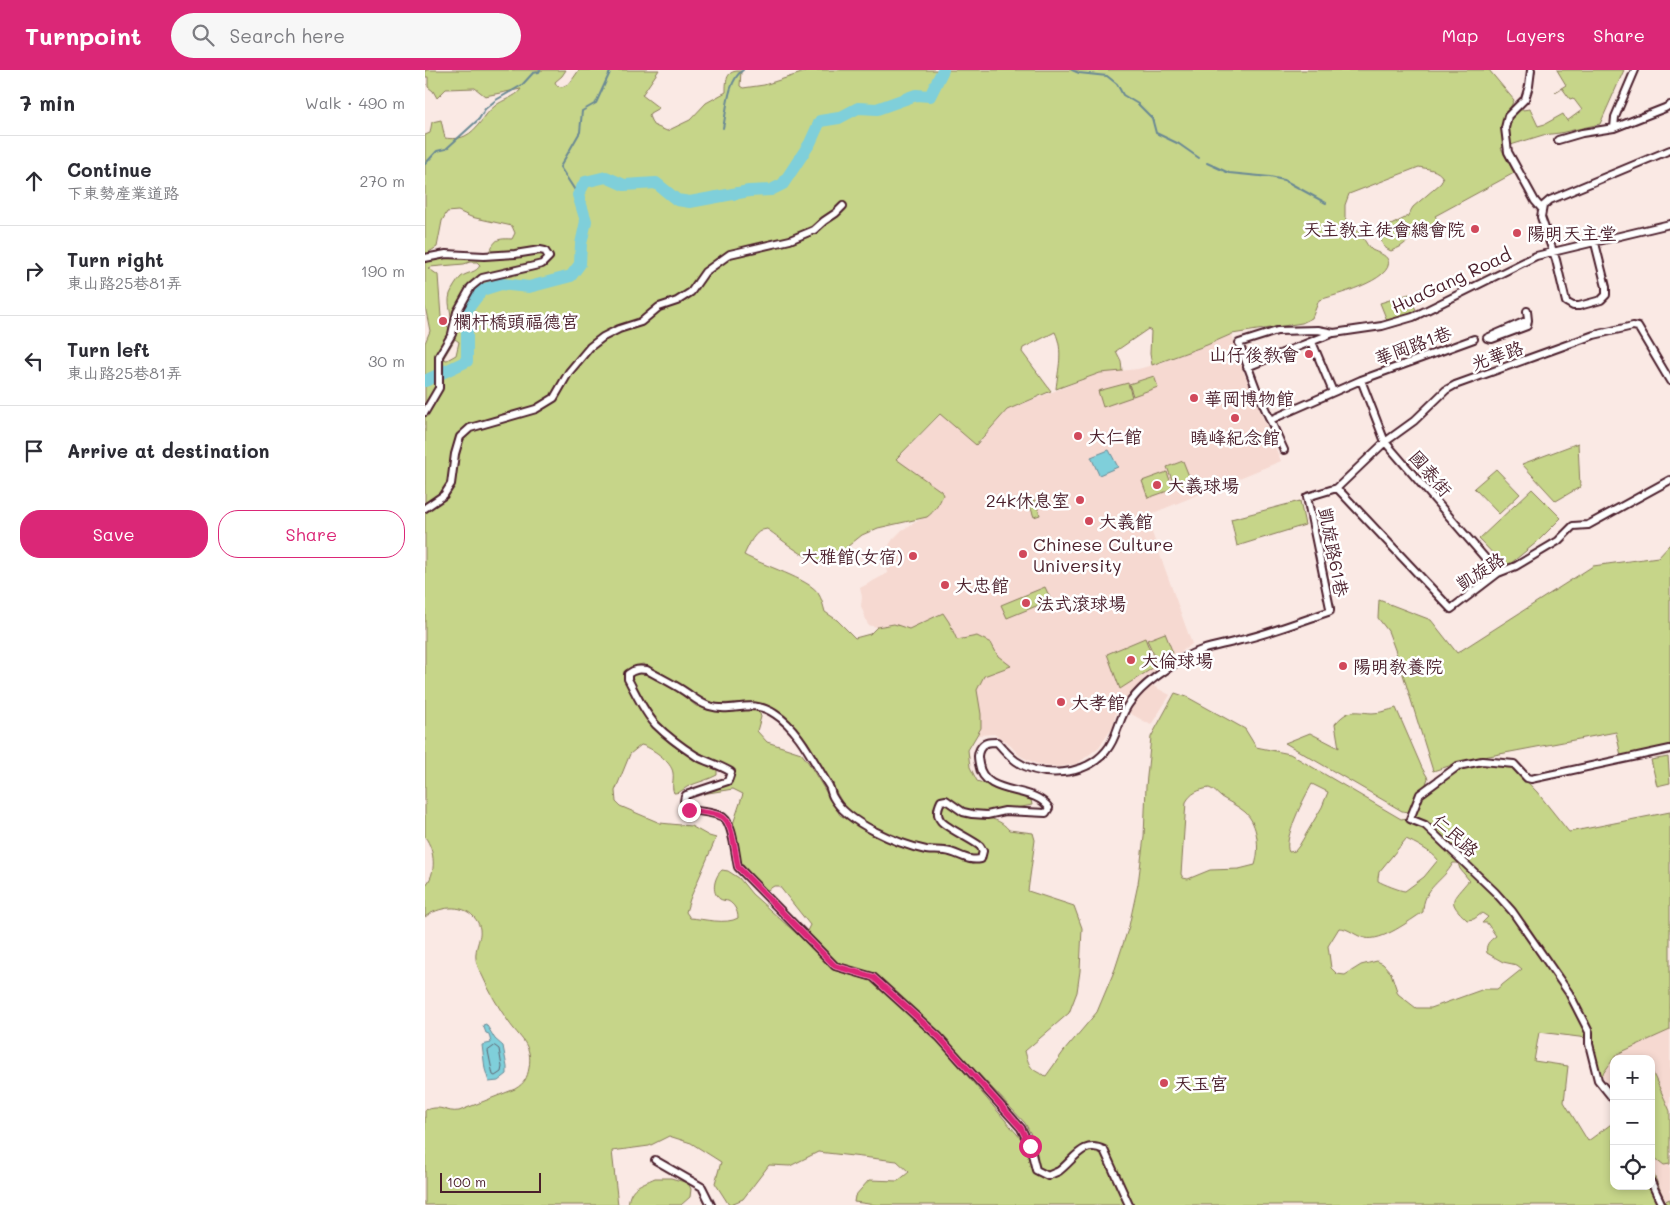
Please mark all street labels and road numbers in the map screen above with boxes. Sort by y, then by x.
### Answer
street label: HuaGang Road [1387,242,1515,318]
street label: 華岡路1巷 [1371,320,1455,370]
street label: 光華路 [1468,335,1526,375]
street label: 國泰街 [1404,445,1458,501]
street label: 凱旋路61巷 [1314,505,1354,599]
street label: 凱旋路 [1451,546,1509,596]
street label: 仁民路 [1428,808,1484,862]

